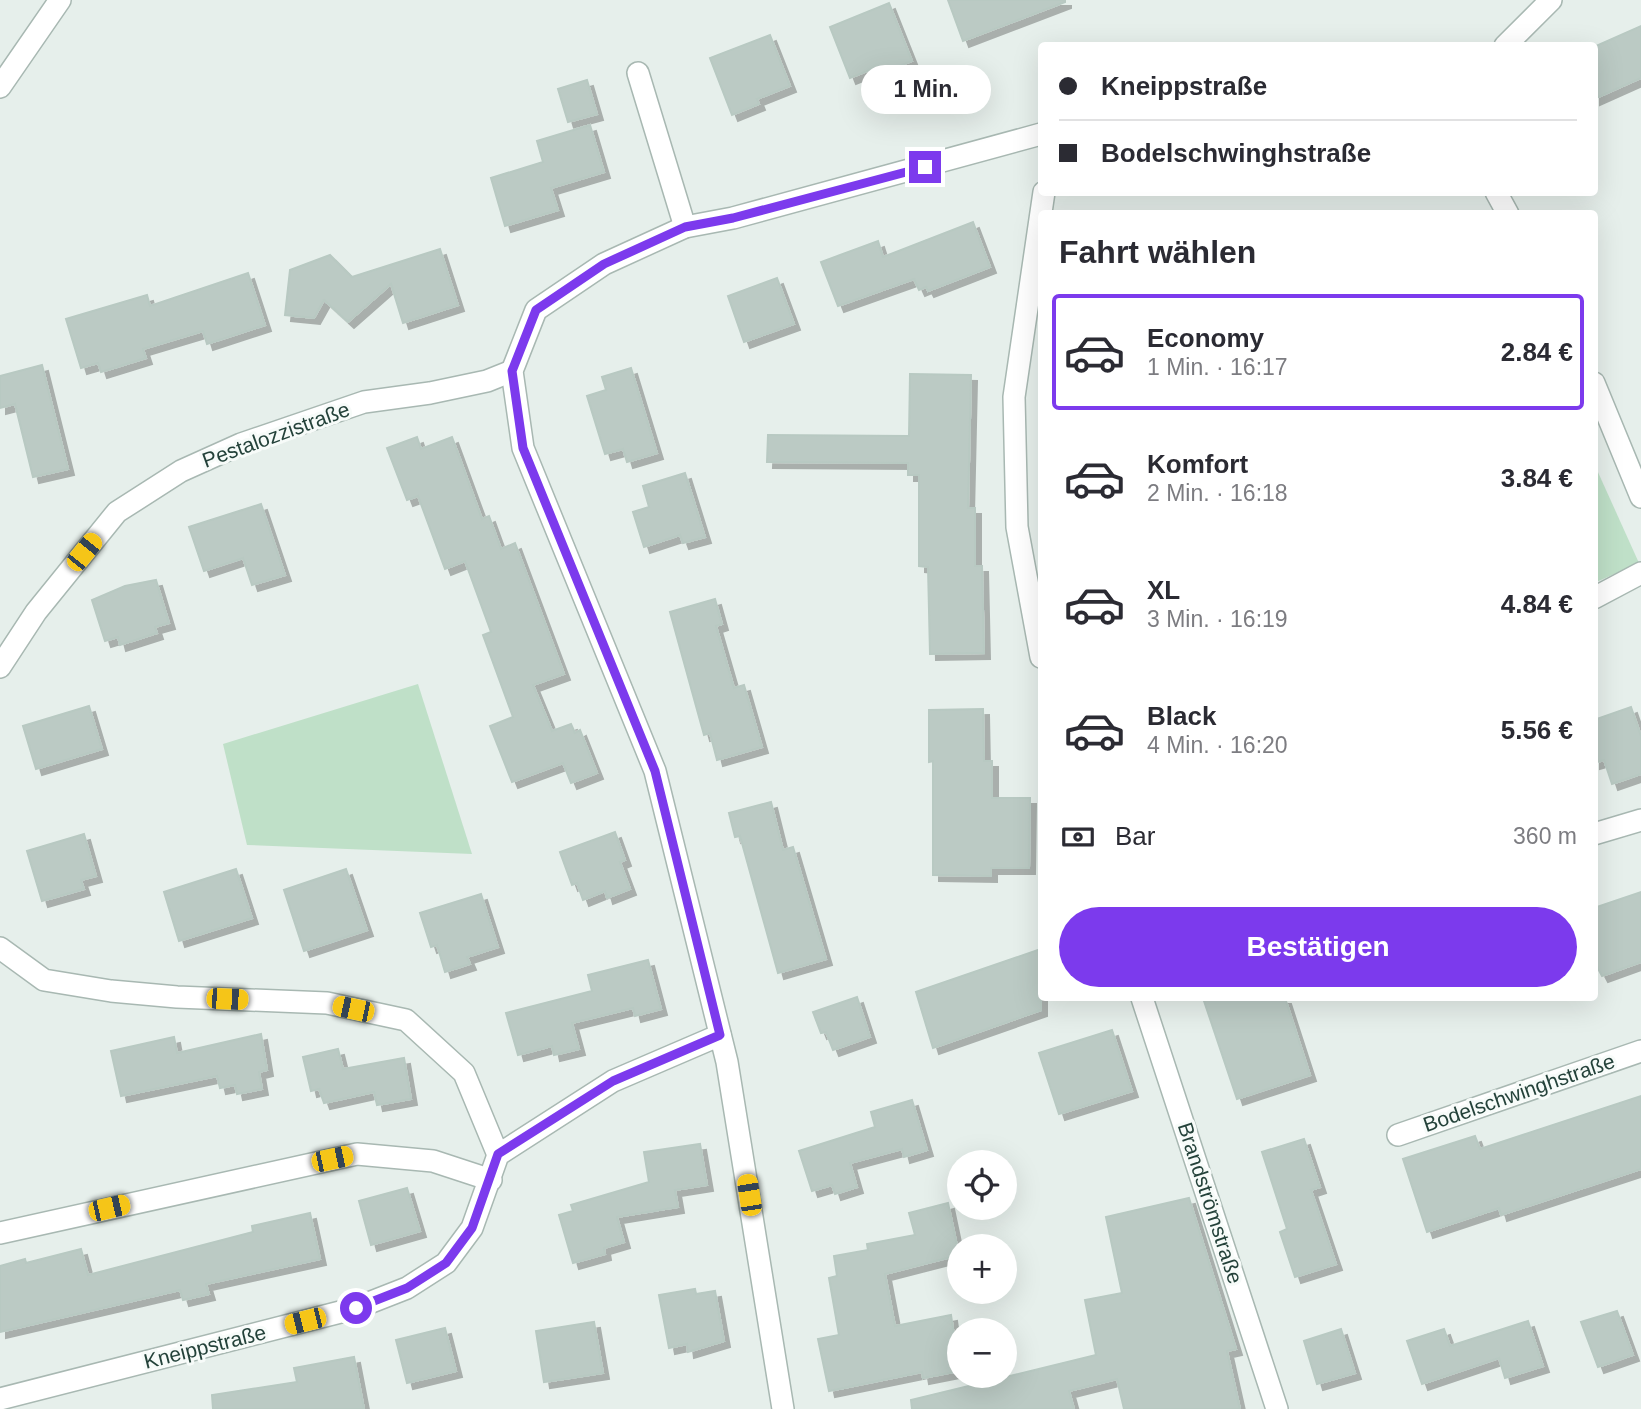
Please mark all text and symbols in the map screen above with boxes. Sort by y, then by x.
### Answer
callout: 1 Min. [860,66,990,114]
text: Kneippstraße [1101,71,1267,101]
text: 1 Min. [893,76,959,102]
text: Bodelschwinghstraße [1101,138,1371,168]
route end [909,151,941,183]
text: Fahrt wählen [1059,234,1256,270]
icon: car [1063,321,1126,384]
text: Economy [1147,323,1264,353]
text: 2.84 € [1501,337,1573,367]
text: 1 Min. · 16:17 [1147,354,1288,380]
street label: Pestalozzistraße [199,397,353,472]
icon: car [1063,447,1126,510]
text: Komfort [1147,449,1248,479]
text: 3.84 € [1501,463,1573,493]
text: 2 Min. · 16:18 [1147,480,1288,506]
car [63,529,106,575]
icon: car [1063,573,1126,636]
text: XL [1147,575,1180,605]
text: 4.84 € [1501,589,1573,619]
text: 3 Min. · 16:19 [1147,606,1288,632]
icon: car [1063,699,1126,762]
text: Black [1147,701,1216,731]
text: 5.56 € [1501,715,1573,745]
text: 4 Min. · 16:20 [1147,732,1288,758]
icon: cash [1059,818,1097,856]
text: Bar [1115,821,1155,851]
text: 360 m [1513,823,1577,849]
button: Bestätigen [1059,907,1577,987]
car [206,988,249,1010]
car [331,994,376,1024]
street label: Bodelschwinghstraße [1420,1049,1618,1136]
street label: Brandströmstraße [1174,1119,1247,1286]
car [310,1144,355,1174]
map controls [947,1150,1017,1388]
button: locate [947,1150,1017,1220]
car [736,1173,763,1217]
car [87,1193,132,1223]
button: + [947,1234,1017,1304]
route start [340,1292,372,1324]
car [283,1306,328,1336]
button: − [947,1318,1017,1388]
street label: Kneippstraße [141,1320,268,1373]

